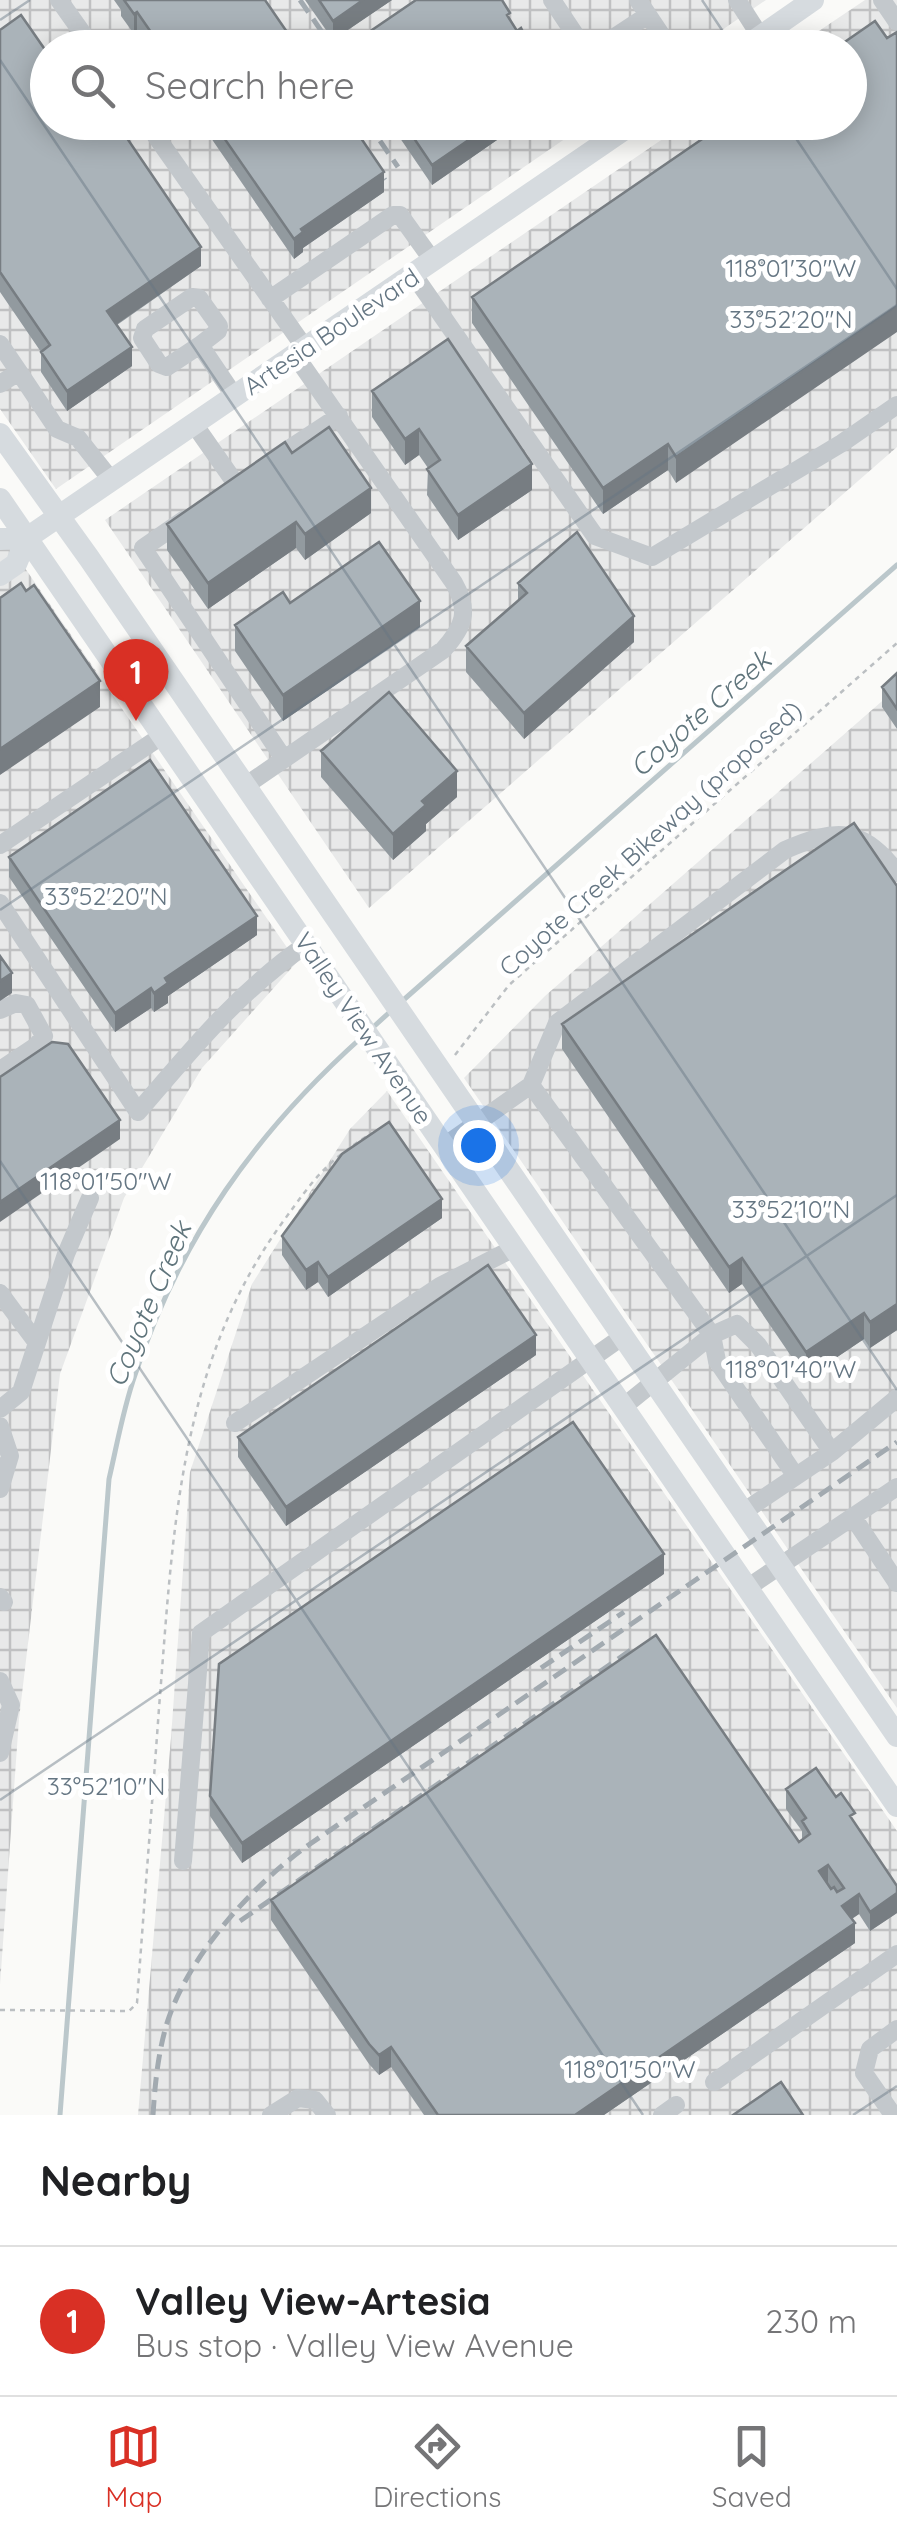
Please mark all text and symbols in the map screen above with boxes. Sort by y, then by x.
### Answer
search box [30,30,867,140]
icon: search [65,58,120,113]
text: Search here [145,61,355,109]
text: 118°01'30"W [726,252,856,283]
street label: Artesia Boulevard [237,261,425,401]
text: 33°52'20"N [729,303,853,334]
pin: 1 [104,638,168,721]
water label: Coyote Creek [622,640,780,784]
street label: Coyote Creek Bikeway (proposed) [492,694,808,982]
text: 33°52'20"N [44,880,168,911]
street label: Valley View Avenue [288,926,440,1130]
your location [453,1120,504,1171]
text: 118°01'50"W [40,1165,172,1196]
text: 33°52'10"N [732,1193,850,1224]
water label: Coyote Creek [98,1213,200,1392]
text: 118°01'40"W [725,1353,857,1384]
text: 33°52'10"N [47,1770,165,1801]
text: 118°01'50"W [564,2053,696,2084]
text: Nearby [40,2154,191,2207]
text: Valley View-Artesia [135,2277,491,2325]
text: 1 [66,2301,79,2341]
text: 230 m [766,2301,857,2341]
text: Bus stop · Valley View Avenue [135,2325,574,2365]
tab: Map [105,2419,162,2514]
tab: Directions [373,2419,501,2514]
tab: Saved [712,2419,792,2514]

